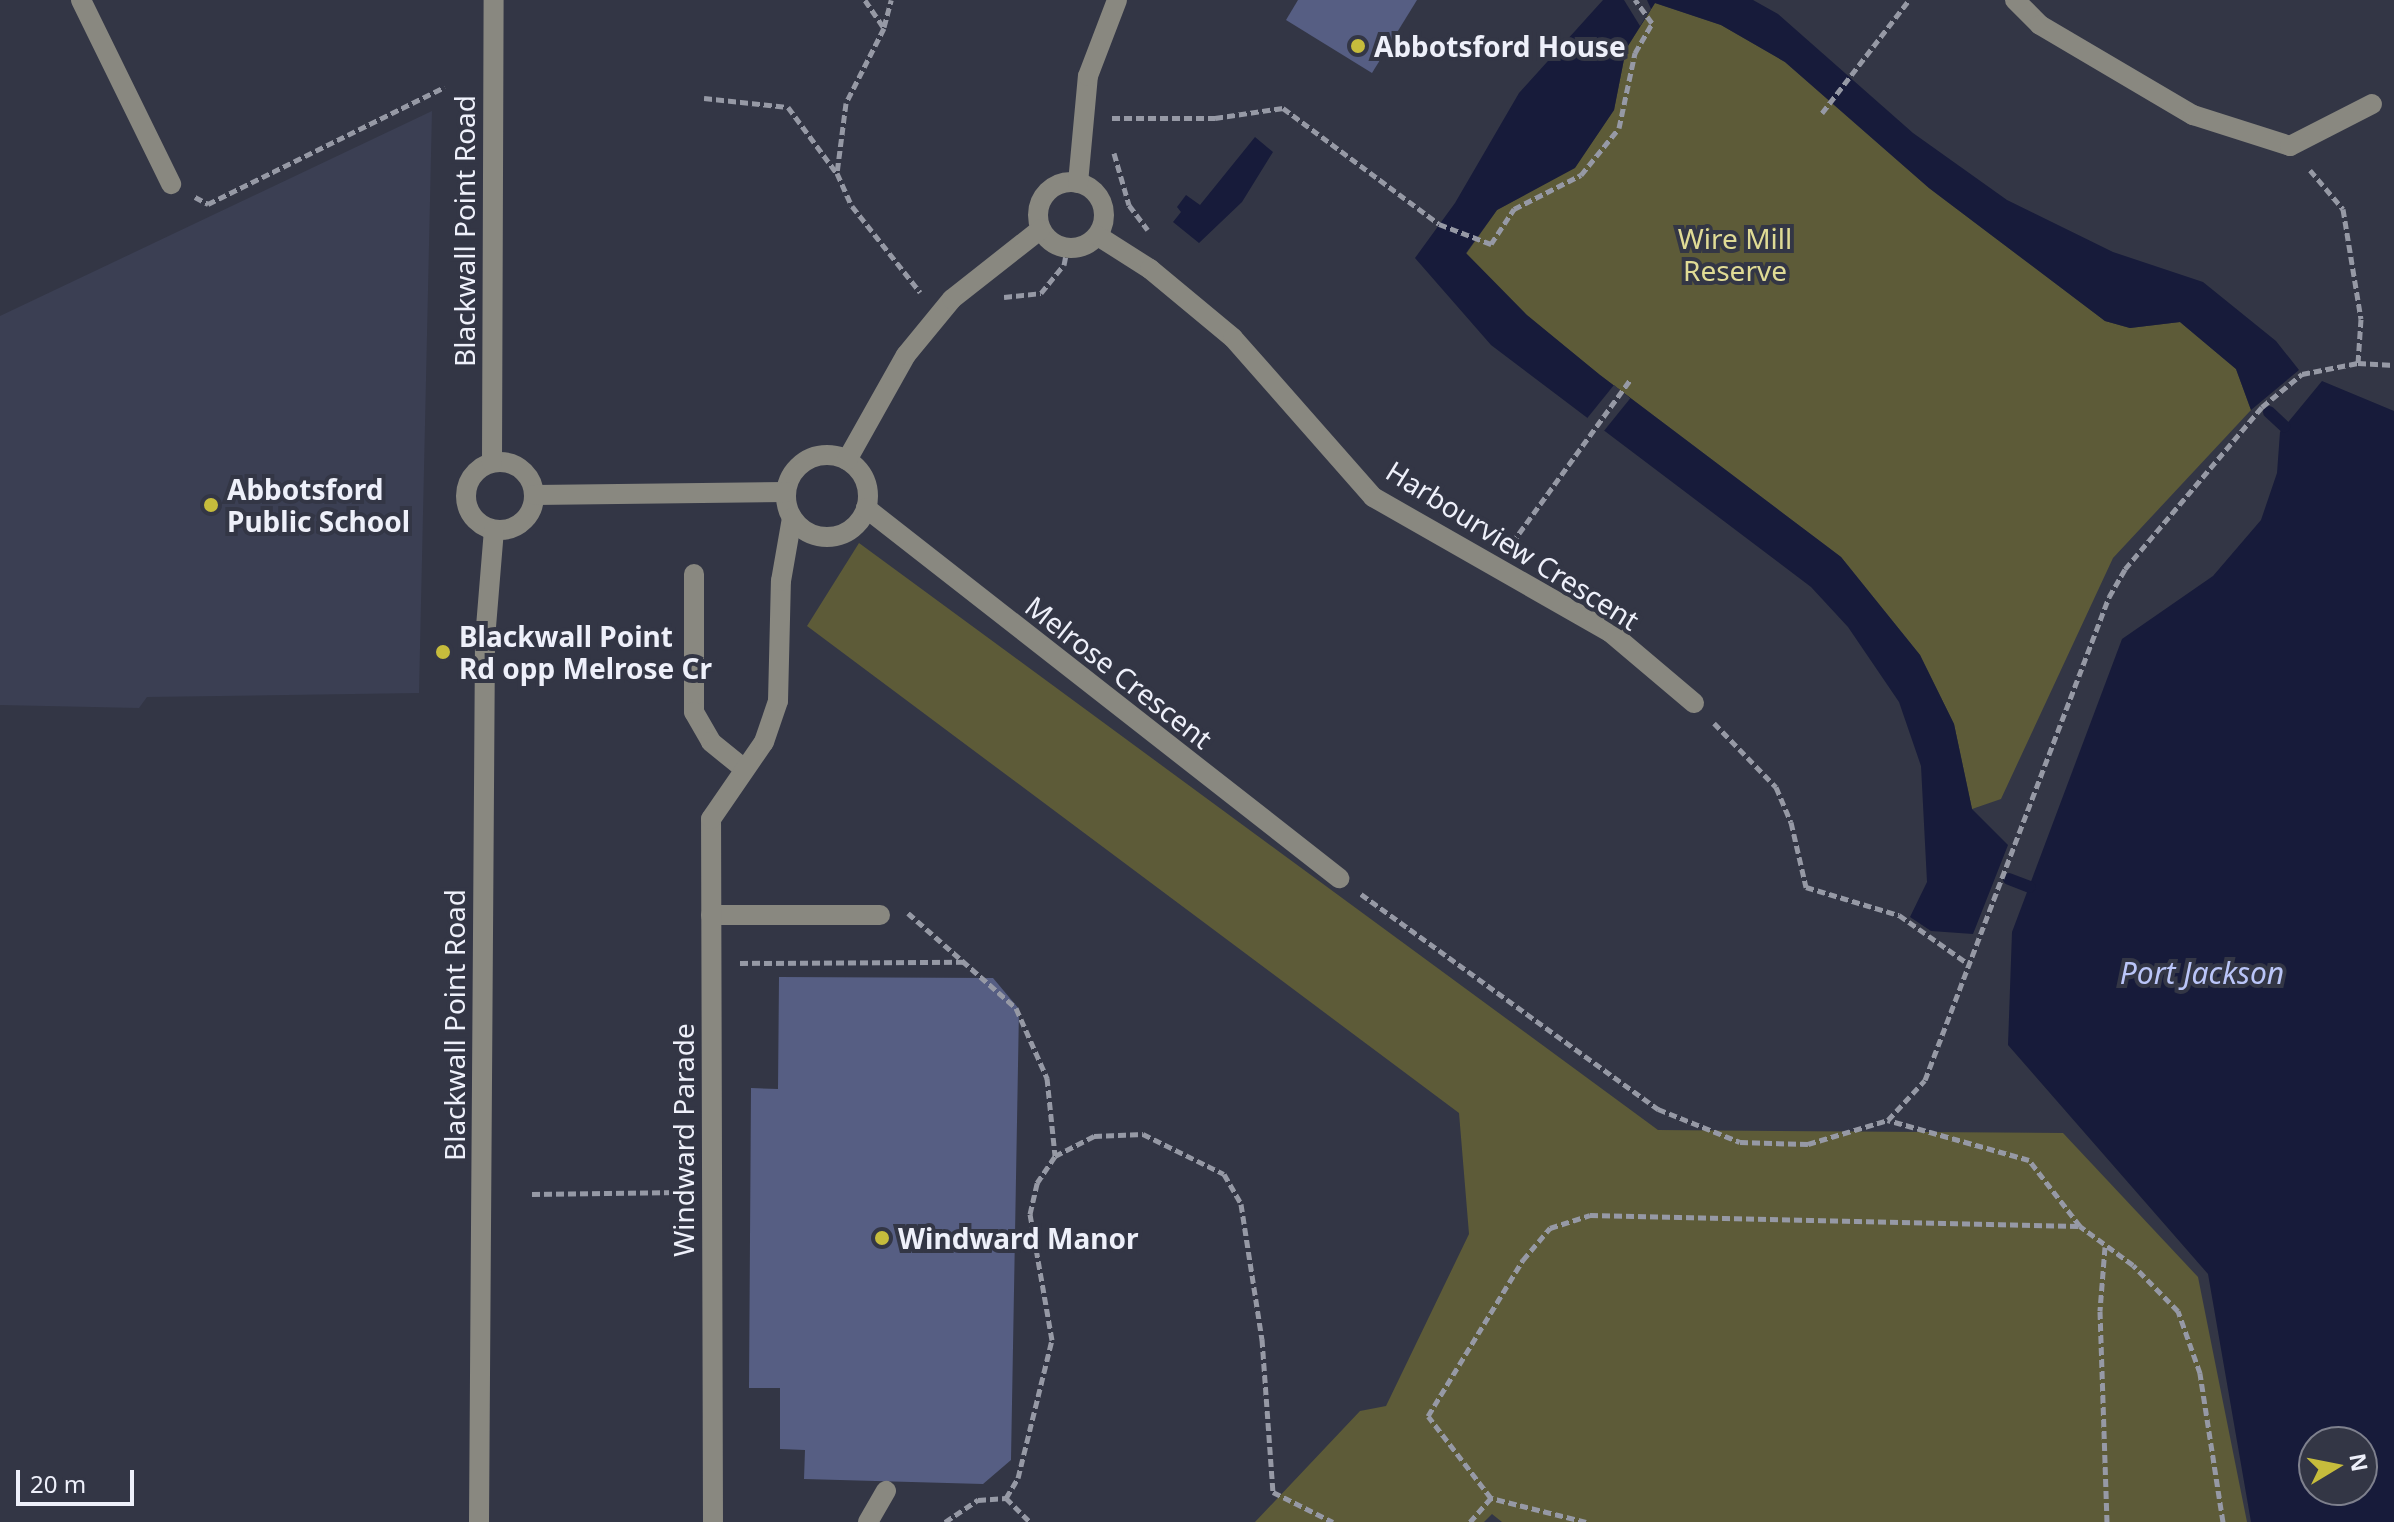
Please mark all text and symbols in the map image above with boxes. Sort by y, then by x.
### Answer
place label: Abbotsford House [1374,29,1626,63]
marker: Abbotsford House [1349,37,1367,55]
street label: Blackwall Point Road [447,95,481,367]
park label: Wire Mill Reserve [1678,221,1792,287]
street label: Harbourview Crescent [1380,454,1646,636]
place label: Abbotsford Public School [227,472,410,538]
marker: Abbotsford Public School [202,496,220,514]
street label: Melrose Crescent [1019,589,1219,755]
place label: Blackwall Point Rd opp Melrose Cr [459,619,712,685]
marker: Blackwall Point Rd opp Melrose Cr [434,643,452,661]
street label: Blackwall Point Road [437,889,471,1161]
water label: Port Jackson [2120,955,2284,991]
street label: Windward Parade [666,1023,700,1257]
place label: Windward Manor [898,1221,1138,1255]
marker: Windward Manor [873,1229,891,1247]
north arrow [2298,1426,2378,1506]
text: N [2343,1451,2376,1474]
scale bar [20,1454,138,1504]
text: 20 m [30,1467,86,1500]

